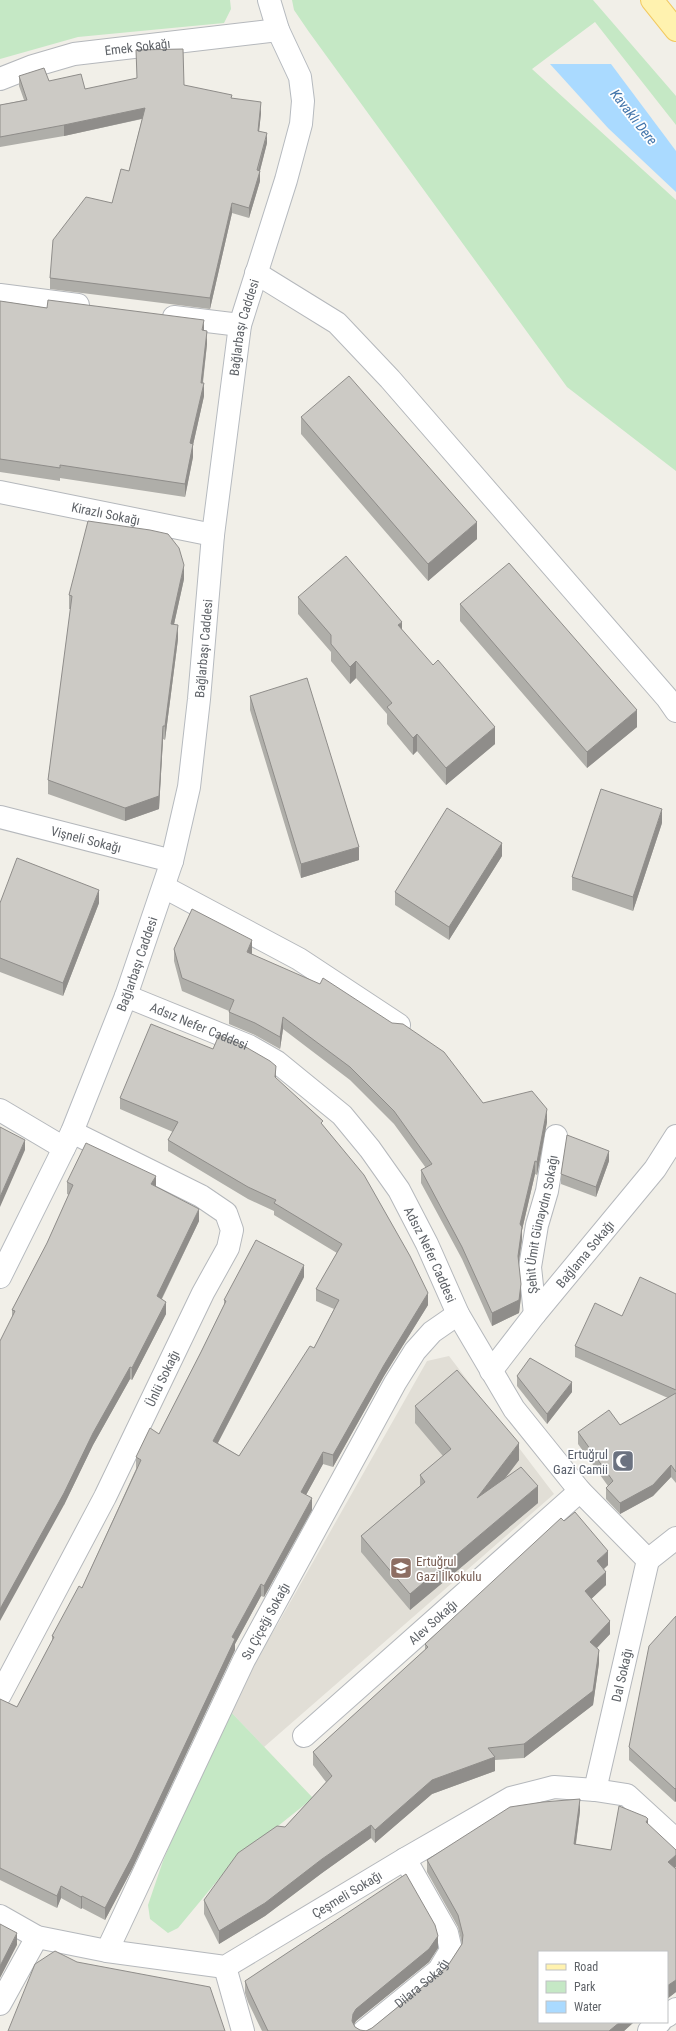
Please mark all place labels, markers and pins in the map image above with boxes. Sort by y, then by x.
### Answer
place label: Ertuğrul Gazi Camii [553,1447,608,1477]
mosque icon: Ertuğrul Gazi Camii [610,1448,636,1474]
place label: Ertuğrul Gazi İlkokulu [416,1554,482,1584]
school or university icon: Ertuğrul Gazi İlkokulu [388,1555,414,1581]

